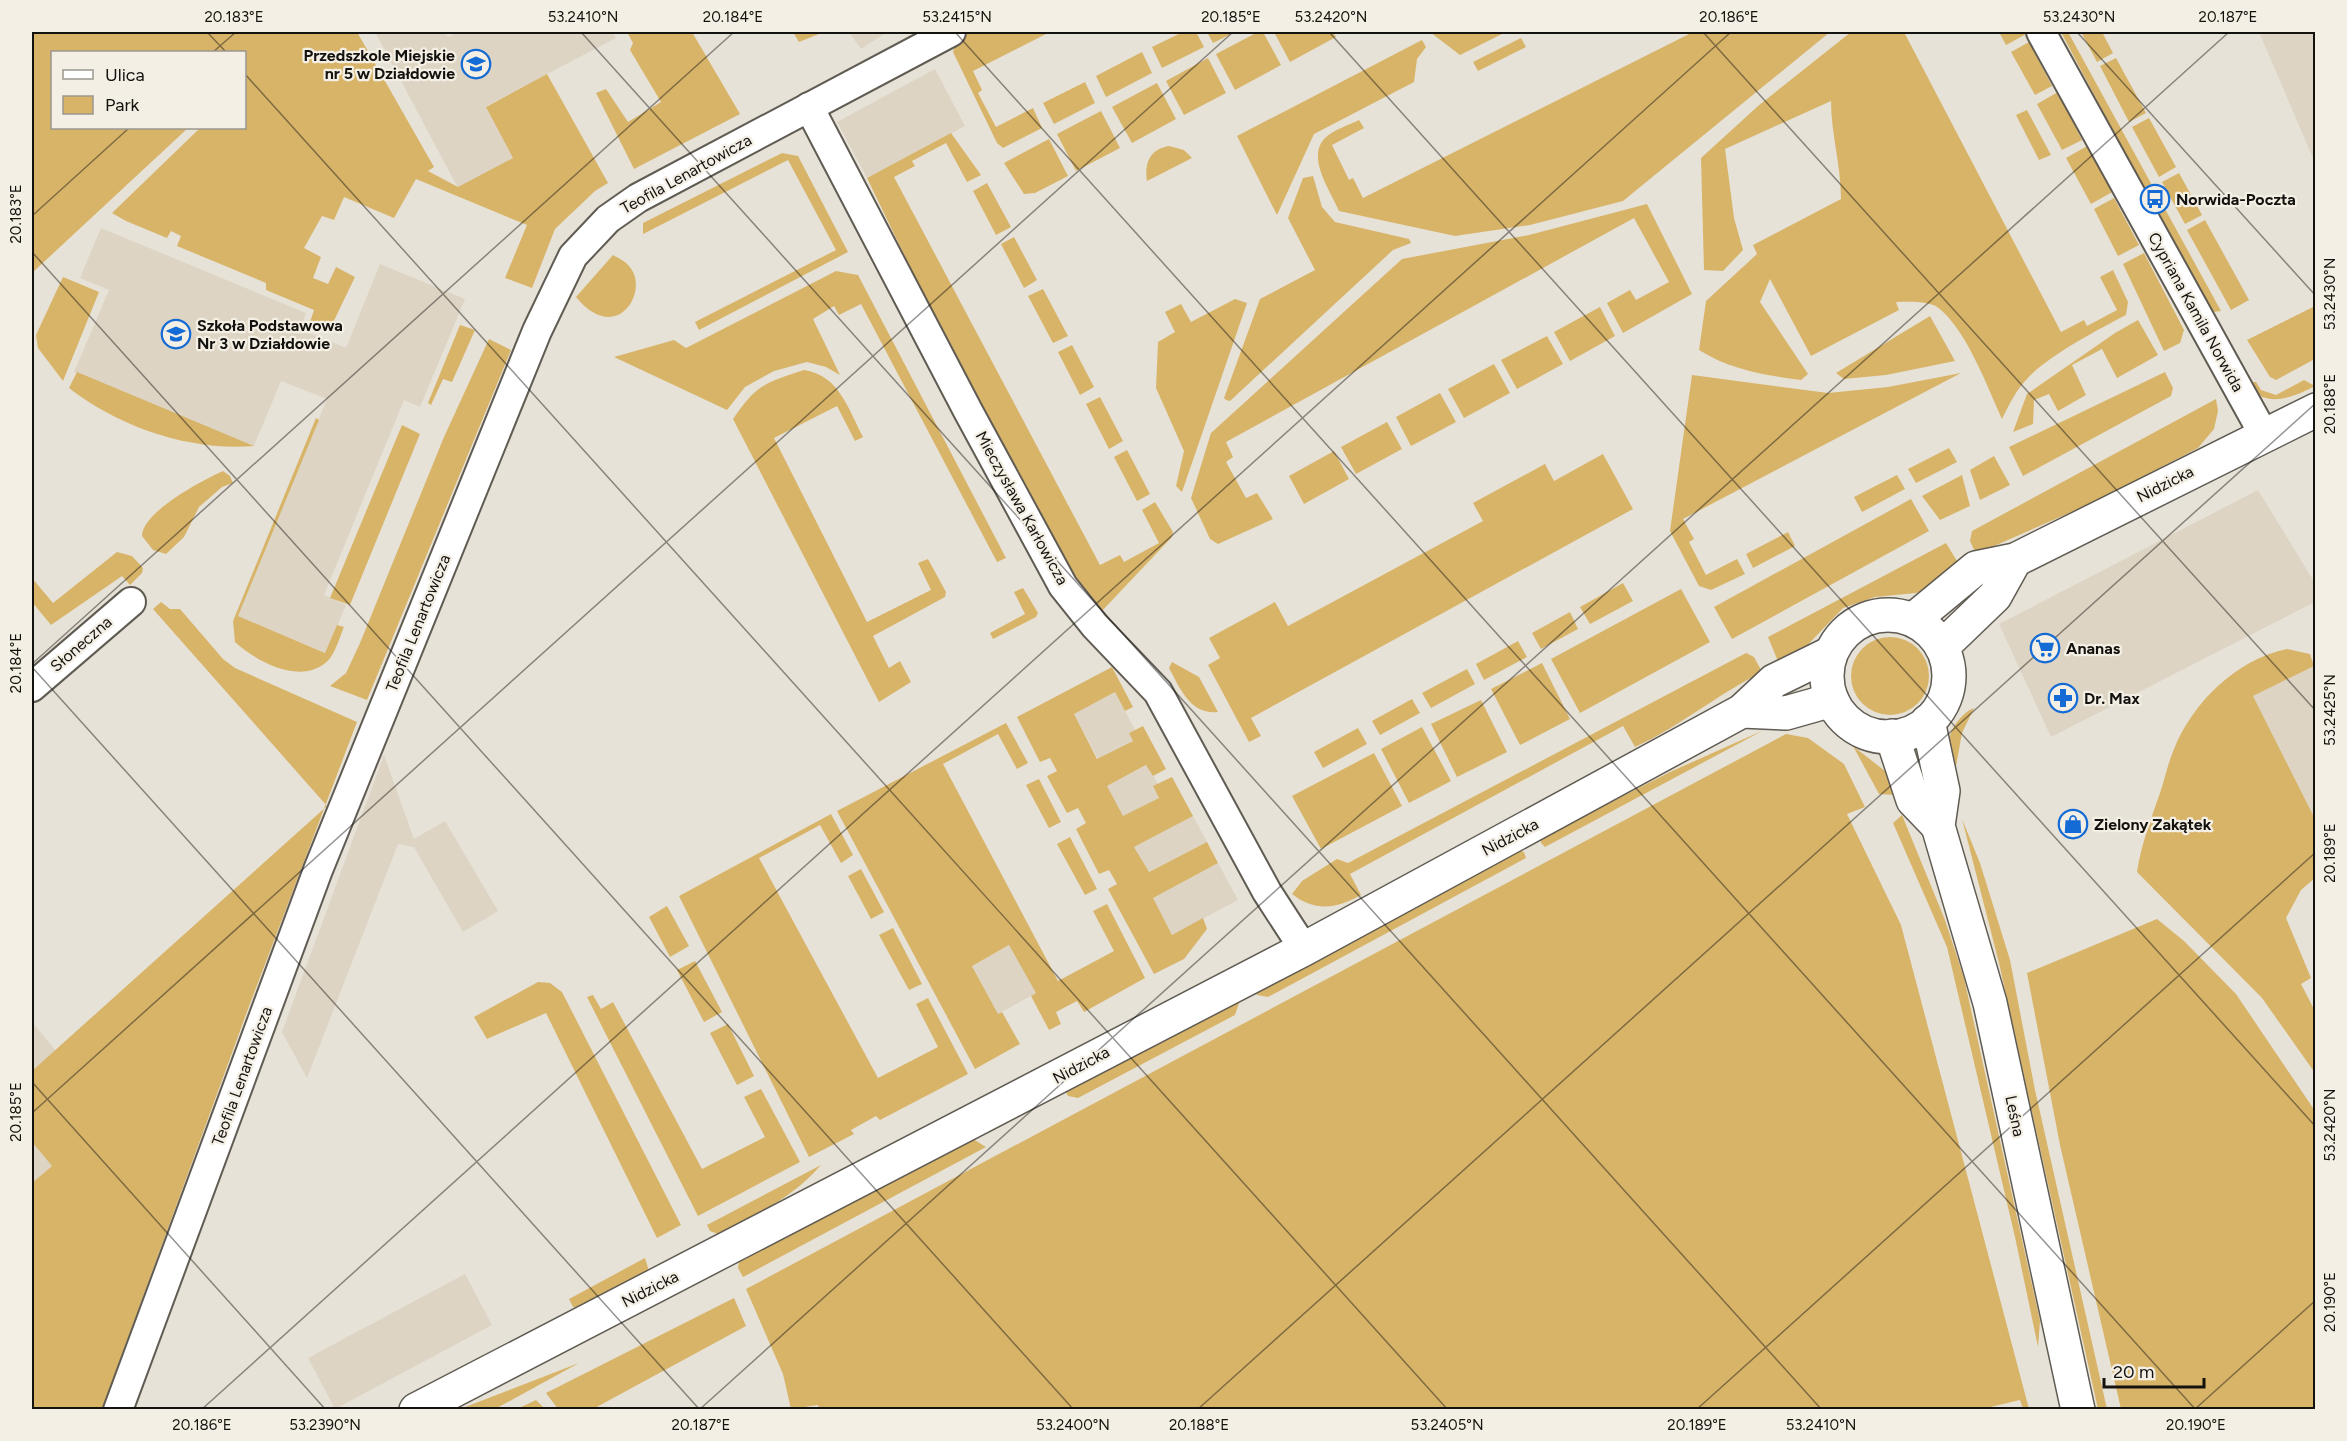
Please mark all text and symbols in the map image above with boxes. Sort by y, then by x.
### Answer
text: 20.183°E [204,8,264,26]
text: 53.2410°N [548,8,618,26]
text: 20.184°E [703,8,763,26]
text: 53.2415°N [922,8,992,26]
text: 20.185°E [1201,8,1261,26]
text: 53.2420°N [1295,8,1367,26]
text: 20.186°E [1699,8,1759,26]
text: 53.2430°N [2043,8,2115,26]
text: 20.187°E [2199,8,2258,26]
place label: Przedszkole Miejskie nr 5 w Działdowie [304,46,455,83]
school or university icon: Przedszkole Miejskie nr 5 w Działdowie [460,48,492,80]
legend [51,51,246,129]
text: Ulica [105,64,145,86]
text: Park [105,94,140,116]
street label: Teofila Lenartowicza [617,130,755,218]
bus stop icon: Norwida-Poczta [2139,183,2171,215]
text: 20.183°E [7,184,25,244]
place label: Norwida-Poczta [2176,190,2296,209]
street label: Cypriana Kamila Norwida [2144,229,2248,395]
text: 53.2430°N [2321,258,2339,330]
place label: Szkoła Podstawowa Nr 3 w Działdowie [197,316,343,353]
school or university icon: Szkoła Podstawowa Nr 3 w Działdowie [160,318,192,350]
text: 20.188°E [2321,374,2339,434]
street label: Mieczysława Karłowicza [972,428,1072,588]
street label: Nidzicka [2133,462,2197,506]
street label: Teofila Lenartowicza [382,551,454,695]
street label: Słoneczna [47,612,115,676]
supermarket icon: Ananas [2029,632,2061,664]
text: 20.184°E [7,633,25,693]
place label: Ananas [2066,639,2121,658]
text: 53.2425°N [2321,674,2339,746]
pharmacy icon: Dr. Max [2047,682,2079,714]
place label: Dr. Max [2084,689,2140,708]
shop icon: Zielony Zakątek [2057,808,2089,840]
street label: Nidzicka [1478,814,1542,860]
place label: Zielony Zakątek [2094,815,2212,834]
text: 20.189°E [2321,823,2339,883]
street label: Teofila Lenartowicza [208,1004,276,1148]
street label: Nidzicka [1049,1042,1113,1088]
text: 20.185°E [7,1082,25,1142]
text: 53.2420°N [2321,1089,2339,1161]
street label: Leśna [2001,1094,2029,1138]
street label: Nidzicka [618,1267,682,1311]
text: 20.190°E [2321,1272,2339,1332]
scale bar [2104,1351,2204,1389]
text: 20 m [2113,1361,2154,1383]
text: 20.186°E [172,1416,232,1434]
text: 53.2390°N [289,1416,361,1434]
text: 20.187°E [672,1416,731,1434]
text: 53.2400°N [1036,1416,1110,1434]
text: 20.188°E [1169,1416,1229,1434]
text: 53.2405°N [1411,1416,1484,1434]
text: 20.189°E [1667,1416,1727,1434]
text: 53.2410°N [1786,1416,1856,1434]
text: 20.190°E [2166,1416,2226,1434]

